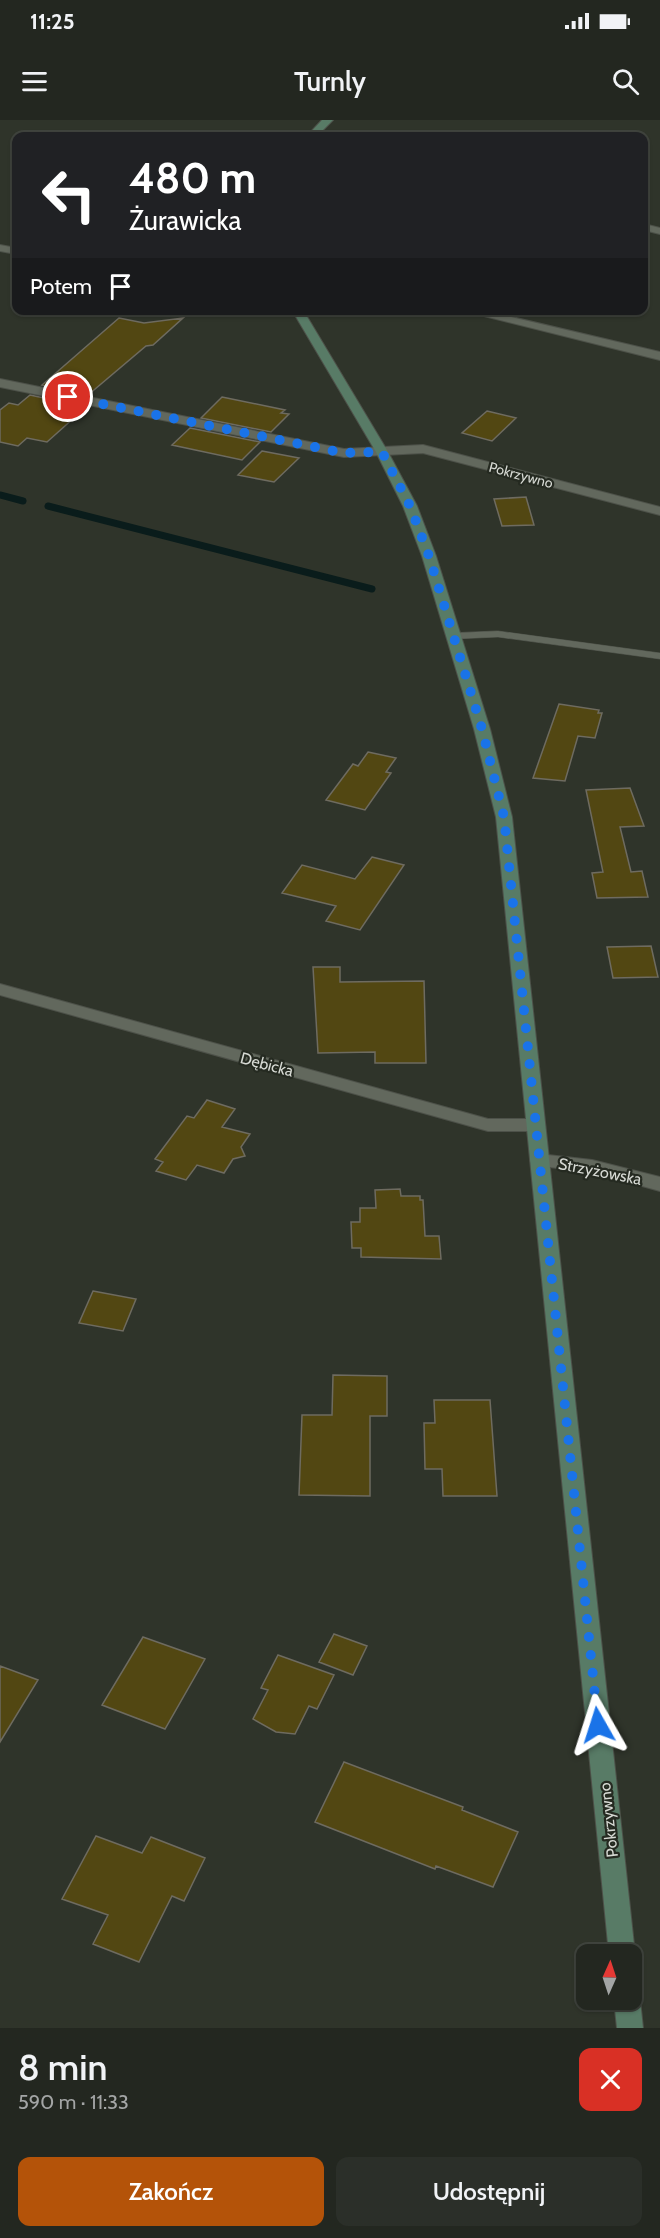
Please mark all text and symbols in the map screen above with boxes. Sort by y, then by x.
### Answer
text: 11:25 [30,8,75,35]
icon: menu [18,65,51,98]
text: Turnly [294,65,366,98]
icon: search [609,65,642,98]
text: 480 m [129,152,256,204]
icon: left [30,156,108,234]
text: Żurawicka [129,204,241,237]
icon: arrive [104,270,137,303]
text: Potem [30,273,92,300]
pin [42,371,93,422]
icon: arrive [51,380,84,413]
street label: Pokrzywno [487,458,555,492]
street label: Dębicka [238,1048,296,1081]
street label: Strzyżowska [557,1154,643,1189]
position arrow [566,1693,630,1757]
street label: Pokrzywno [595,1782,622,1858]
north arrow [576,1944,642,2010]
map controls [576,1944,642,2010]
text: 8 min [18,2045,108,2089]
button: close [579,2048,642,2111]
text: 590 m · 11:33 [18,2090,129,2114]
button: Zakończ [18,2157,324,2226]
button: Udostępnij [336,2157,642,2226]

